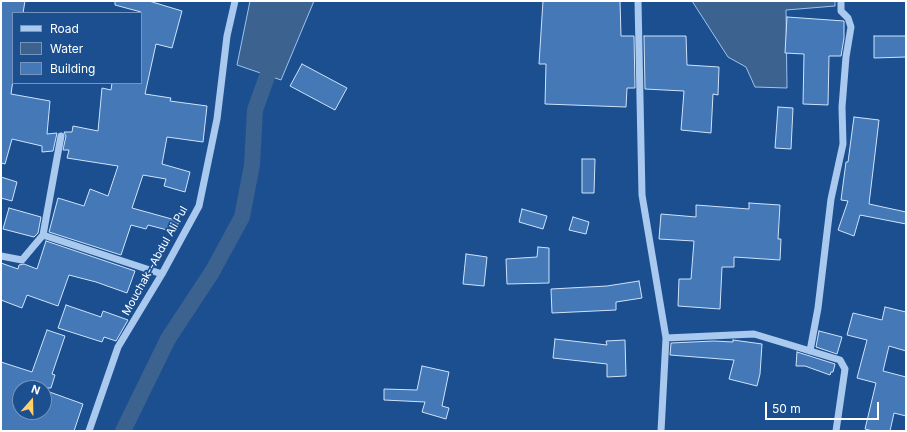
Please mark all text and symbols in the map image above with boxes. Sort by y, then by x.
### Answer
legend [12,12,142,84]
text: Road [50,21,79,36]
text: Water [50,41,83,56]
text: Building [50,61,95,76]
street label: Mouchak--Abdul Ali Pul [119,204,191,318]
north arrow [12,380,52,420]
text: N [29,382,42,398]
scale bar [767,394,881,420]
text: 50 m [772,401,801,416]

